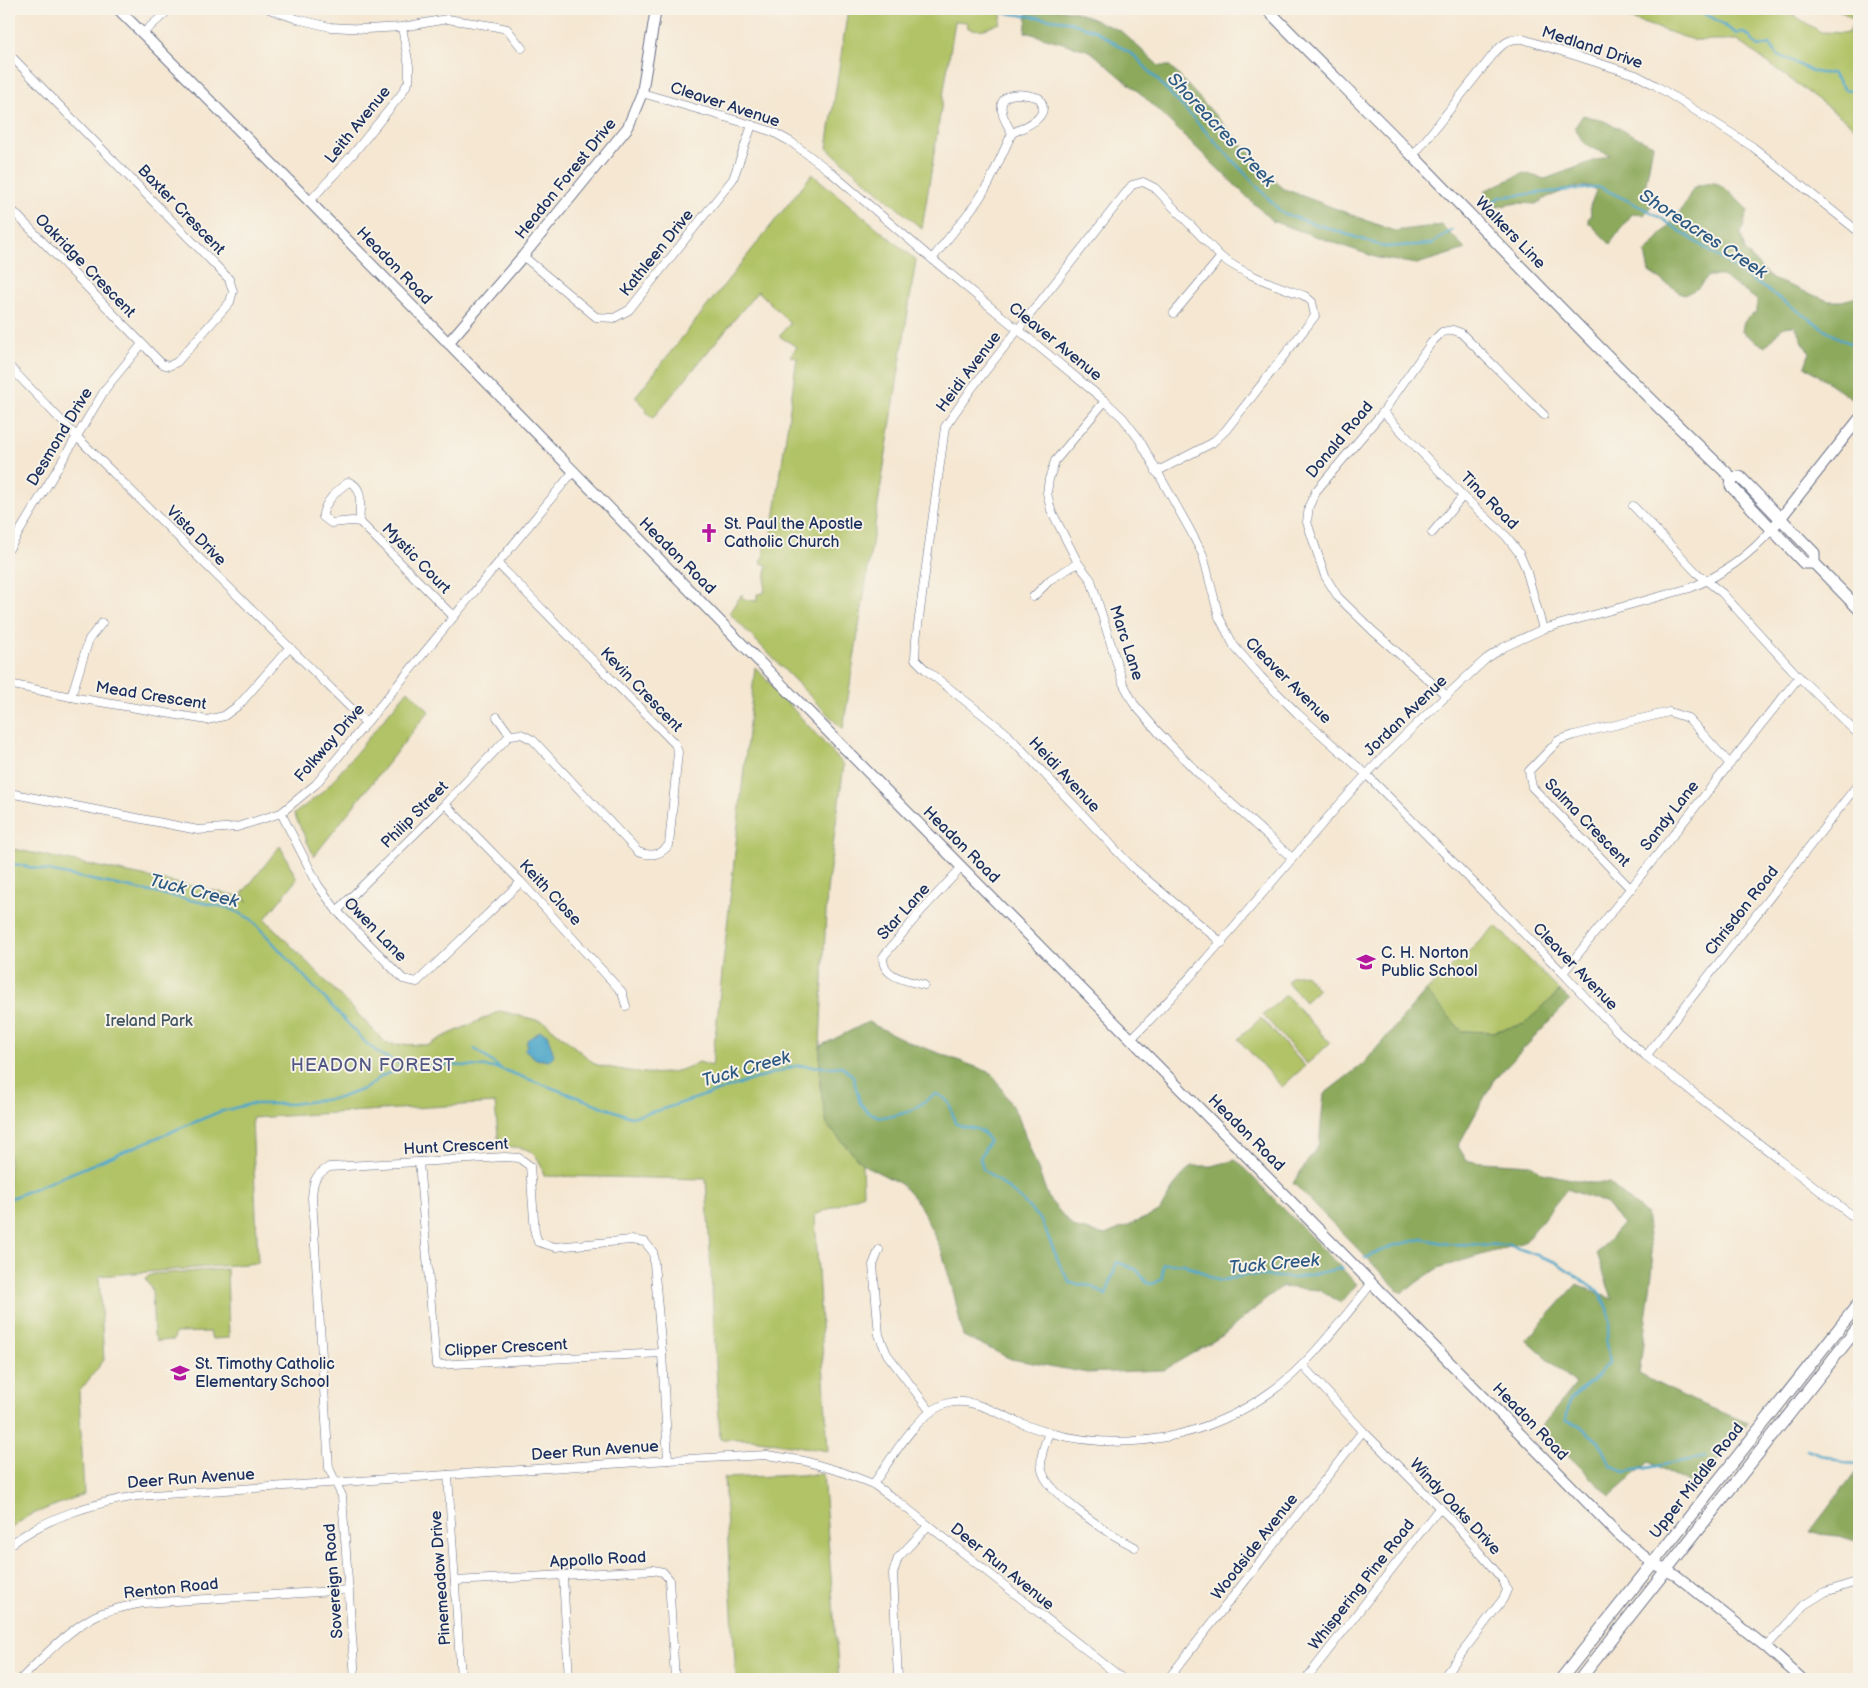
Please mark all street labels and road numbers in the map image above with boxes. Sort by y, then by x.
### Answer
street label: Medland Drive [1539,23,1645,73]
street label: Cleaver Avenue [668,78,783,132]
street label: Leith Avenue [321,82,395,167]
street label: Headon Forest Drive [512,114,621,243]
street label: Baxter Crescent [133,161,229,259]
street label: Walkers Line [1471,193,1549,273]
street label: Kathleen Drive [616,205,698,300]
street label: Oakridge Crescent [31,210,139,322]
street label: Headon Road [352,223,436,309]
street label: Cleaver Avenue [1005,299,1106,386]
street label: Heidi Avenue [933,328,1006,416]
street label: Desmond Drive [23,384,97,490]
street label: Donald Road [1302,398,1378,482]
street label: Tina Road [1456,468,1522,534]
street label: Vista Drive [162,502,230,570]
street label: Headon Road [635,514,719,598]
street label: Mystic Court [378,520,454,598]
street label: Marc Lane [1105,603,1147,683]
street label: Cleaver Avenue [1241,634,1335,728]
street label: Kevin Crescent [596,644,686,736]
street label: Jordan Avenue [1361,671,1452,760]
street label: Mead Crescent [94,678,208,714]
street label: Folkway Drive [291,700,369,786]
street label: Heidi Avenue [1024,733,1104,817]
street label: Salma Crescent [1540,775,1634,871]
street label: Philip Street [377,777,453,853]
street label: Sandy Lane [1637,777,1704,855]
street label: Headon Road [919,803,1003,887]
street label: Keith Close [515,856,586,930]
street label: Chrisdon Road [1701,863,1783,959]
street label: Star Lane [874,879,935,944]
street label: Owen Lane [340,894,411,966]
street label: Cleaver Avenue [1529,919,1622,1015]
street label: Headon Road [1204,1091,1288,1175]
street label: Hunt Crescent [403,1135,509,1159]
street label: Clipper Crescent [444,1335,568,1361]
street label: Headon Road [1488,1379,1572,1465]
street label: Upper Middle Road [1646,1419,1748,1543]
street label: Deer Run Avenue [531,1437,660,1465]
street label: Windy Oaks Drive [1405,1455,1505,1560]
street label: Deer Run Avenue [127,1465,256,1493]
street label: Woodside Avenue [1208,1490,1303,1604]
street label: Pinemeadow Drive [427,1510,455,1646]
street label: Whispering Pine Road [1305,1516,1419,1654]
street label: Deer Run Avenue [946,1519,1058,1615]
street label: Sovereign Road [320,1523,348,1639]
street label: Appollo Road [549,1548,647,1572]
street label: Renton Road [123,1575,219,1603]

